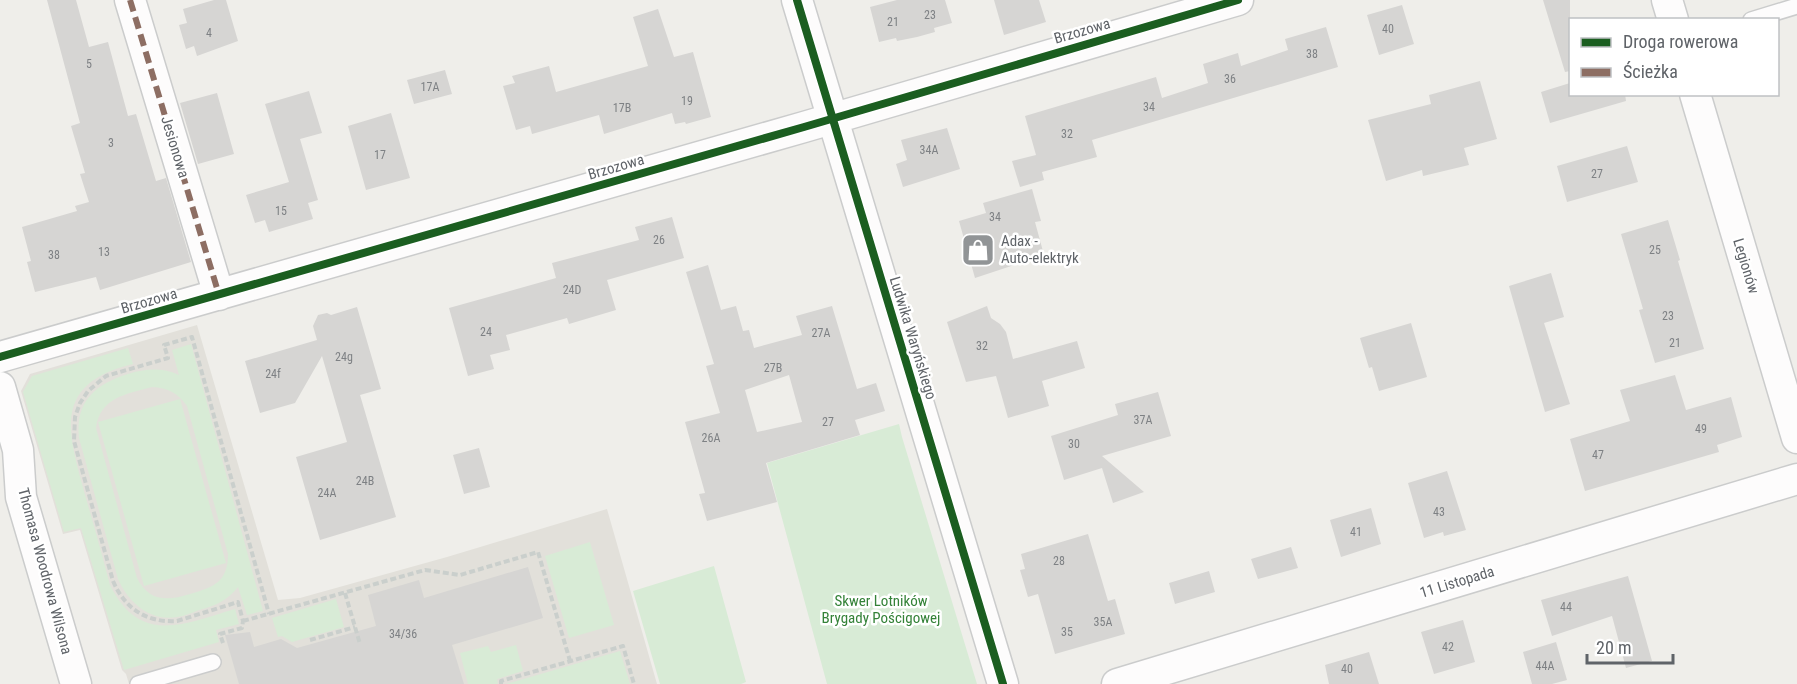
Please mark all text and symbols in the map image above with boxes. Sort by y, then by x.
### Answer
house number: 23 [924,8,936,22]
street label: Brzozowa [1052,14,1112,48]
house number: 21 [887,15,899,29]
legend [1569,18,1779,96]
house number: 40 [1382,22,1394,36]
house number: 4 [206,26,212,40]
text: Droga rowerowa [1623,31,1738,52]
house number: 38 [1306,47,1318,61]
house number: 5 [86,57,92,71]
text: Ścieżka [1623,61,1678,82]
house number: 36 [1224,72,1236,86]
house number: 17A [421,80,439,94]
house number: 19 [681,94,693,108]
house number: 34 [1143,100,1155,114]
house number: 17B [613,101,631,115]
street label: Jesionowa [157,114,193,180]
house number: 32 [1061,127,1073,141]
house number: 3 [108,136,114,150]
house number: 34A [920,143,938,157]
house number: 17 [374,148,386,162]
street label: Brzozowa [586,150,646,184]
house number: 27 [1591,167,1603,181]
house number: 15 [275,204,287,218]
house number: 34 [989,210,1001,224]
shop icon: Adax - Auto-elektryk [960,232,996,268]
place label: Adax - Auto-elektryk [1001,232,1079,267]
house number: 26 [653,233,665,247]
street label: Legionów [1729,236,1763,296]
house number: 25 [1649,243,1661,257]
house number: 13 [98,245,110,259]
house number: 38 [48,248,60,262]
street label: Ludwika Waryńskiego [886,274,940,402]
house number: 24D [563,283,581,297]
street label: Brzozowa [119,284,179,318]
house number: 23 [1662,309,1674,323]
house number: 24 [480,325,492,339]
house number: 27A [812,326,830,340]
house number: 21 [1669,336,1681,350]
house number: 32 [976,339,988,353]
house number: 24g [335,350,353,364]
house number: 27B [764,361,782,375]
house number: 24f [265,367,281,381]
house number: 37A [1134,413,1152,427]
house number: 27 [822,415,834,429]
house number: 49 [1695,422,1707,436]
house number: 26A [702,431,720,445]
house number: 30 [1068,437,1080,451]
house number: 47 [1592,448,1604,462]
house number: 24B [356,474,374,488]
street label: Thomasa Woodrowa Wilsona [14,486,76,656]
house number: 24A [318,486,336,500]
house number: 43 [1433,505,1445,519]
house number: 41 [1350,525,1362,539]
house number: 28 [1053,554,1065,568]
street label: 11 Listopada [1418,562,1496,602]
park label: Skwer Lotników Brygady Pościgowej [822,592,940,627]
house number: 44 [1560,600,1572,614]
house number: 35A [1094,615,1112,629]
house number: 35 [1061,625,1073,639]
house number: 34/36 [389,627,417,641]
scale bar [1587,627,1672,665]
text: 20 m [1596,637,1631,658]
house number: 42 [1442,640,1454,654]
house number: 44A [1536,659,1554,673]
house number: 40 [1341,662,1353,676]

